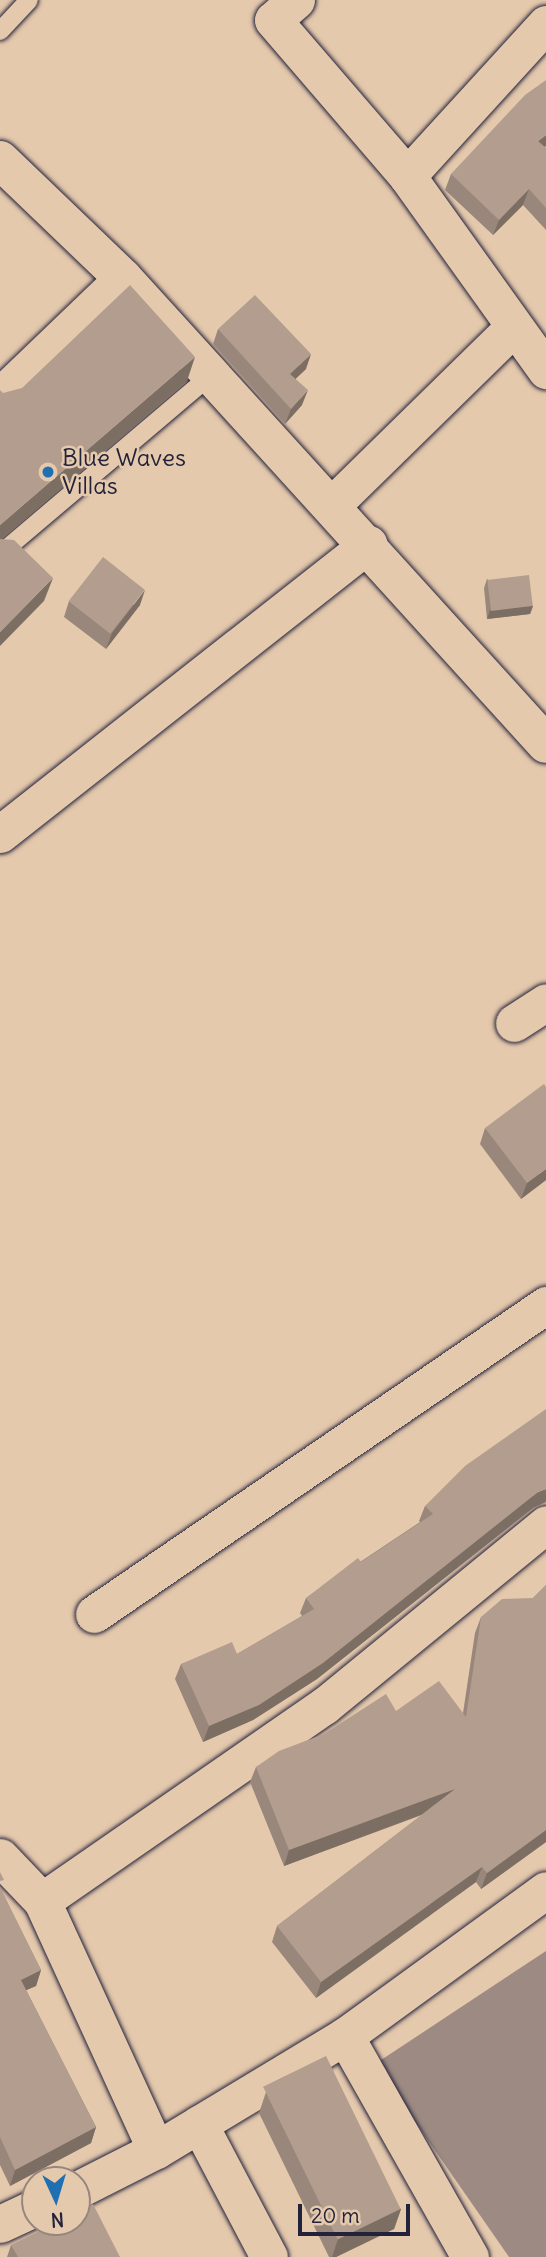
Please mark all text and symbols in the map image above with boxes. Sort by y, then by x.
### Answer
place label: Blue Waves Villas [62,444,186,500]
marker: Blue Waves Villas [40,464,56,480]
north arrow [21,2166,91,2236]
scale bar [301,2190,413,2234]
text: 20 m [311,2202,360,2229]
text: N [50,2208,65,2232]

